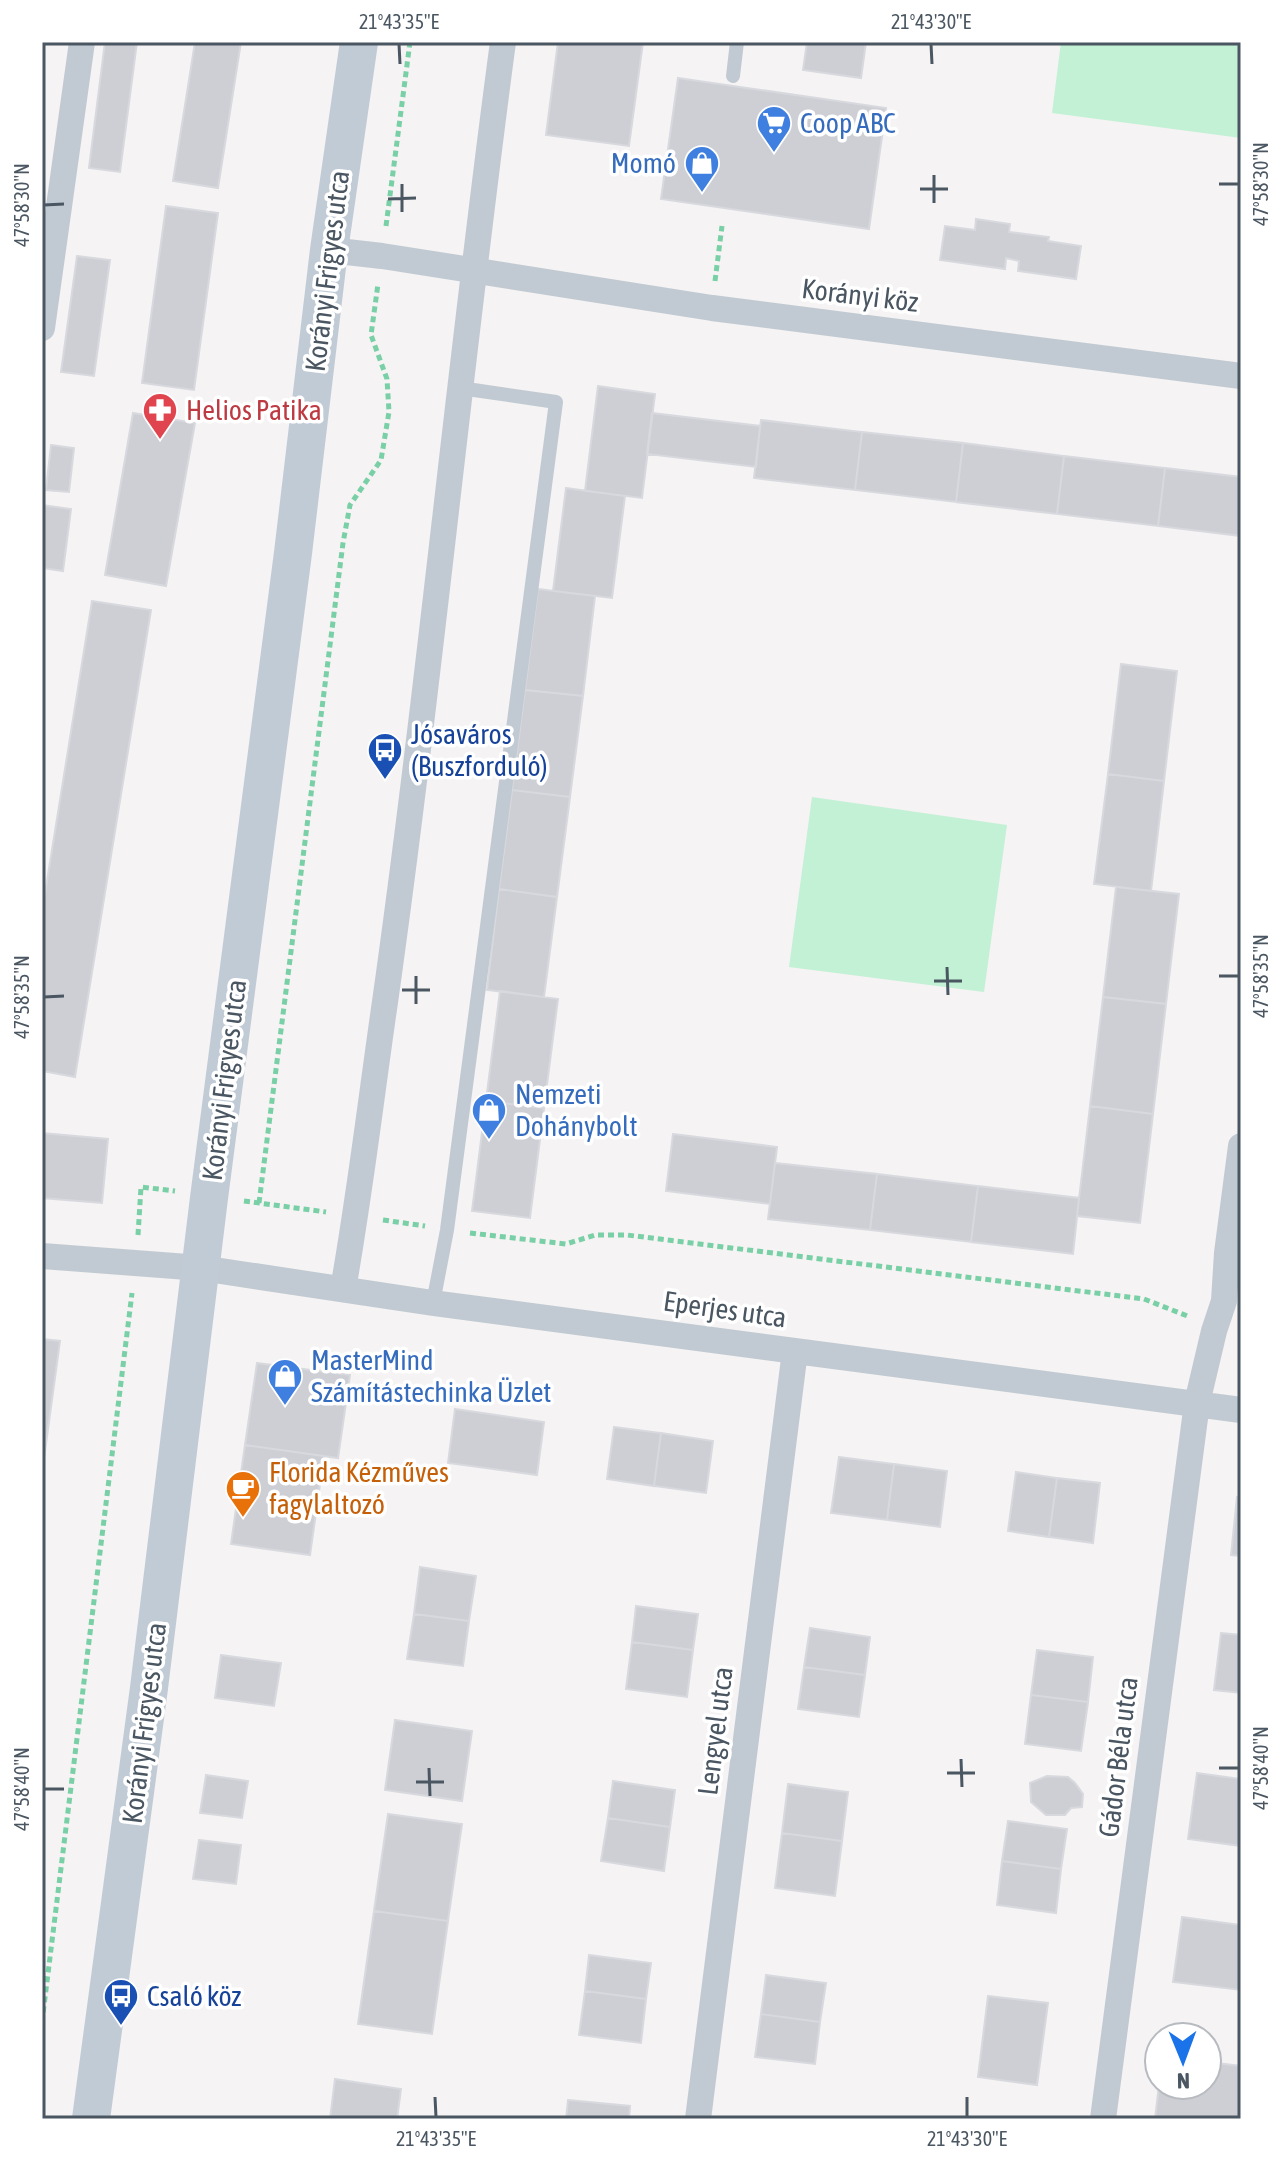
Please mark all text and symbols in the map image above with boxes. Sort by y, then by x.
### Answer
text: 21°43'35"E [359,10,440,33]
text: 21°43'30"E [891,10,972,33]
supermarket icon: Coop ABC [755,104,793,154]
place label: Coop ABC [800,107,896,139]
text: 47°58'30"N [1249,142,1272,226]
shop icon: Momó [683,144,721,194]
place label: Momó [611,147,676,179]
text: 47°58'30"N [10,163,33,247]
street label: Korányi Frigyes utca [299,169,355,373]
street label: Korányi köz [800,272,920,318]
pharmacy icon: Helios Patika [141,391,179,441]
place label: Helios Patika [186,394,322,426]
place label: Jósaváros (Buszforduló) [411,718,547,782]
bus stop icon: Jósaváros (Buszforduló) [366,731,404,781]
text: 47°58'35"N [1249,934,1272,1018]
text: 47°58'35"N [10,955,33,1039]
street label: Korányi Frigyes utca [196,978,252,1182]
place label: Nemzeti Dohánybolt [515,1078,637,1142]
shop icon: Nemzeti Dohánybolt [470,1091,508,1141]
street label: Eperjes utca [662,1285,788,1333]
place label: MasterMind Számítástechinka Üzlet [311,1344,551,1408]
shop icon: MasterMind Számítástechinka Üzlet [266,1357,304,1407]
place label: Florida Kézműves fagylaltozó [269,1456,449,1520]
cafe icon: Florida Kézműves fagylaltozó [224,1469,262,1519]
street label: Korányi Frigyes utca [116,1621,172,1825]
street label: Lengyel utca [691,1665,739,1797]
street label: Gádor Béla utca [1092,1675,1144,1839]
text: 47°58'40"N [1249,1726,1272,1810]
text: 47°58'40"N [10,1747,33,1831]
bus stop icon: Csaló köz [102,1977,140,2027]
place label: Csaló köz [147,1980,241,2012]
north arrow [1143,2021,1223,2101]
text: N [1177,2068,1190,2094]
text: 21°43'35"E [396,2127,477,2150]
text: 21°43'30"E [927,2127,1008,2150]

